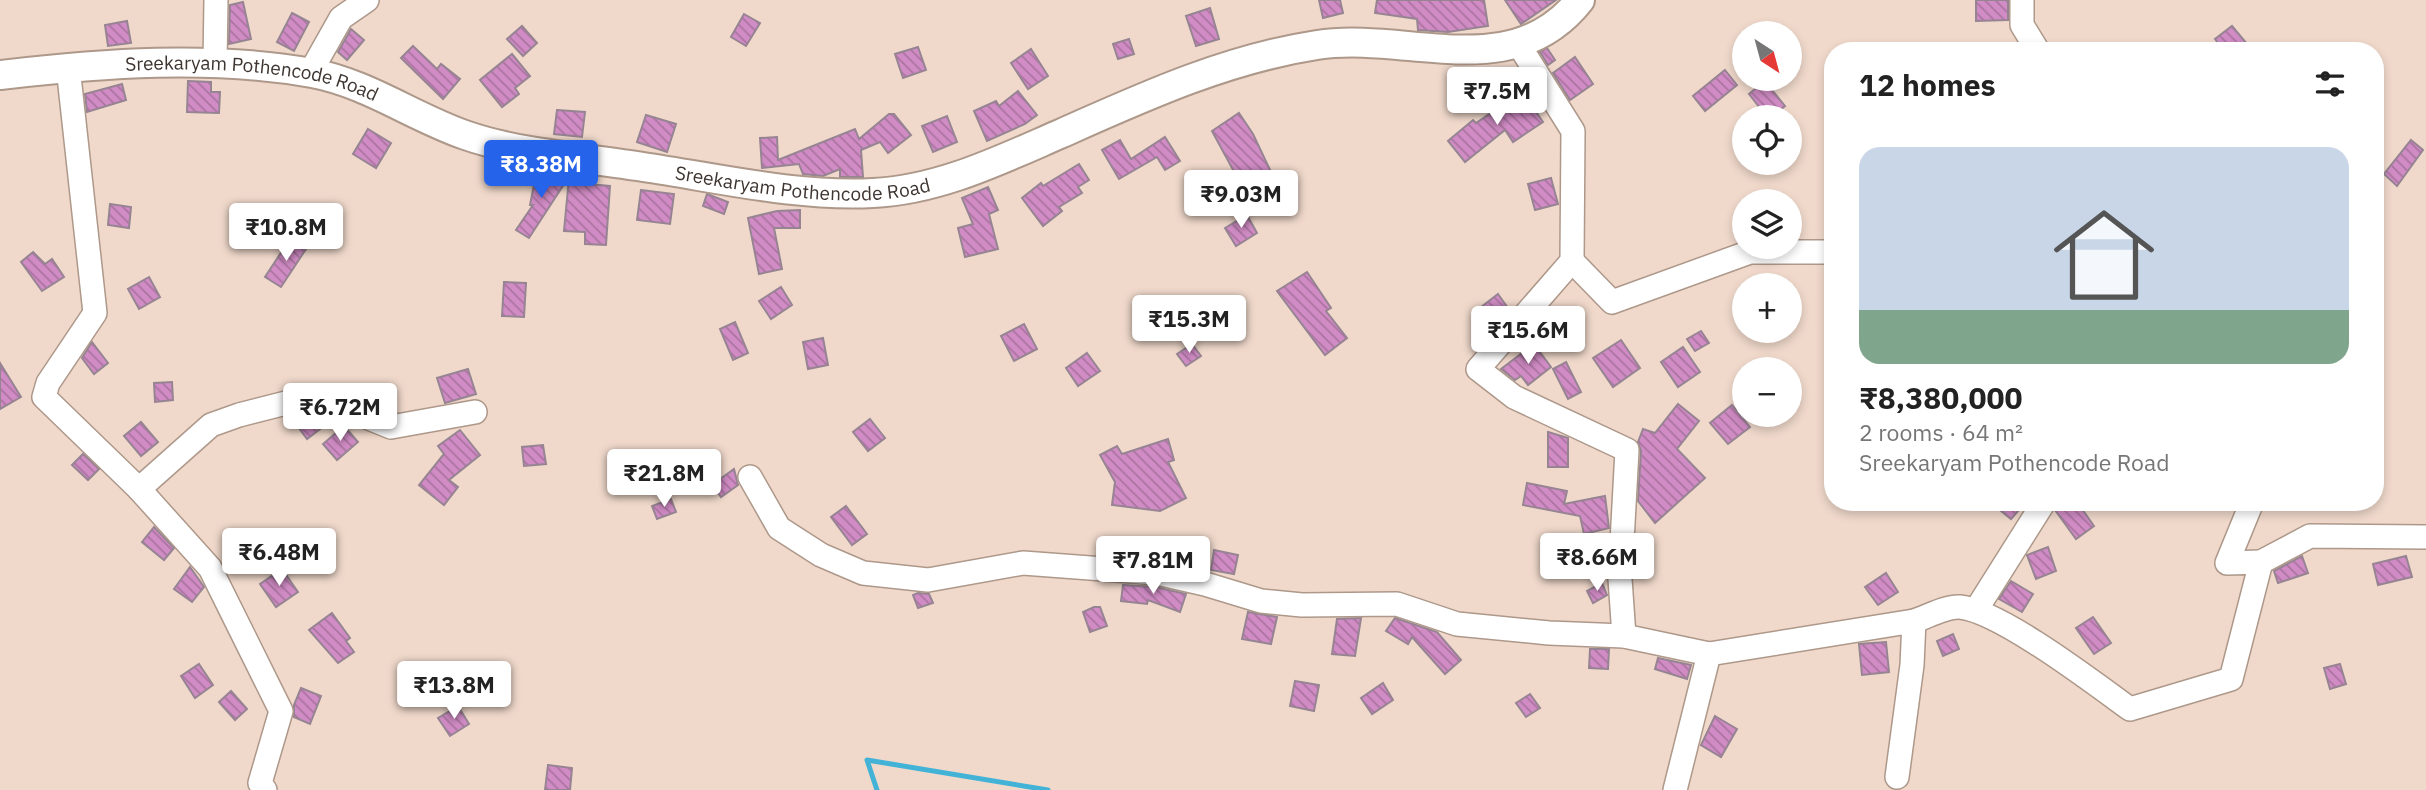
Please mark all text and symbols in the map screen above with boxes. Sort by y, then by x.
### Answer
north arrow [1732,21,1802,91]
map controls [1732,21,1802,427]
street label: Sreekaryam Pothencode Road [125,50,382,106]
text: 12 homes [1859,65,1996,104]
icon: filters [2311,65,2349,103]
pin: ₹7.5M [1448,68,1546,127]
text: ₹7.5M [1463,75,1531,105]
button: locate [1732,105,1802,175]
pin: ₹8.38M [484,140,598,200]
text: ₹8.38M [500,148,582,178]
street label: Sreekaryam Pothencode Road [673,160,933,206]
pin: ₹9.03M [1184,170,1298,230]
text: ₹9.03M [1200,178,1282,208]
button: layers [1732,189,1802,259]
icon: home [2041,192,2167,318]
pin: ₹10.8M [229,204,343,263]
text: ₹10.8M [245,211,327,241]
button: + [1732,273,1802,343]
pin: ₹15.3M [1132,296,1246,355]
text: ₹15.3M [1148,303,1230,333]
pin: ₹15.6M [1471,306,1585,366]
text: ₹15.6M [1487,314,1569,344]
button: − [1732,357,1802,427]
text: ₹8,380,000 [1859,378,2022,417]
pin: ₹6.72M [283,384,397,443]
text: ₹6.72M [299,391,381,421]
text: 2 rooms · 64 m² [1859,417,2023,447]
text: Sreekaryam Pothencode Road [1859,447,2170,477]
pin: ₹21.8M [607,449,721,509]
text: ₹21.8M [623,457,705,487]
pin: ₹6.48M [222,528,336,588]
pin: ₹8.66M [1540,534,1654,593]
text: ₹6.48M [238,536,320,566]
pin: ₹7.81M [1096,536,1210,596]
text: ₹8.66M [1556,541,1638,571]
text: ₹7.81M [1112,544,1194,574]
pin: ₹13.8M [397,662,511,721]
text: ₹13.8M [413,669,495,699]

